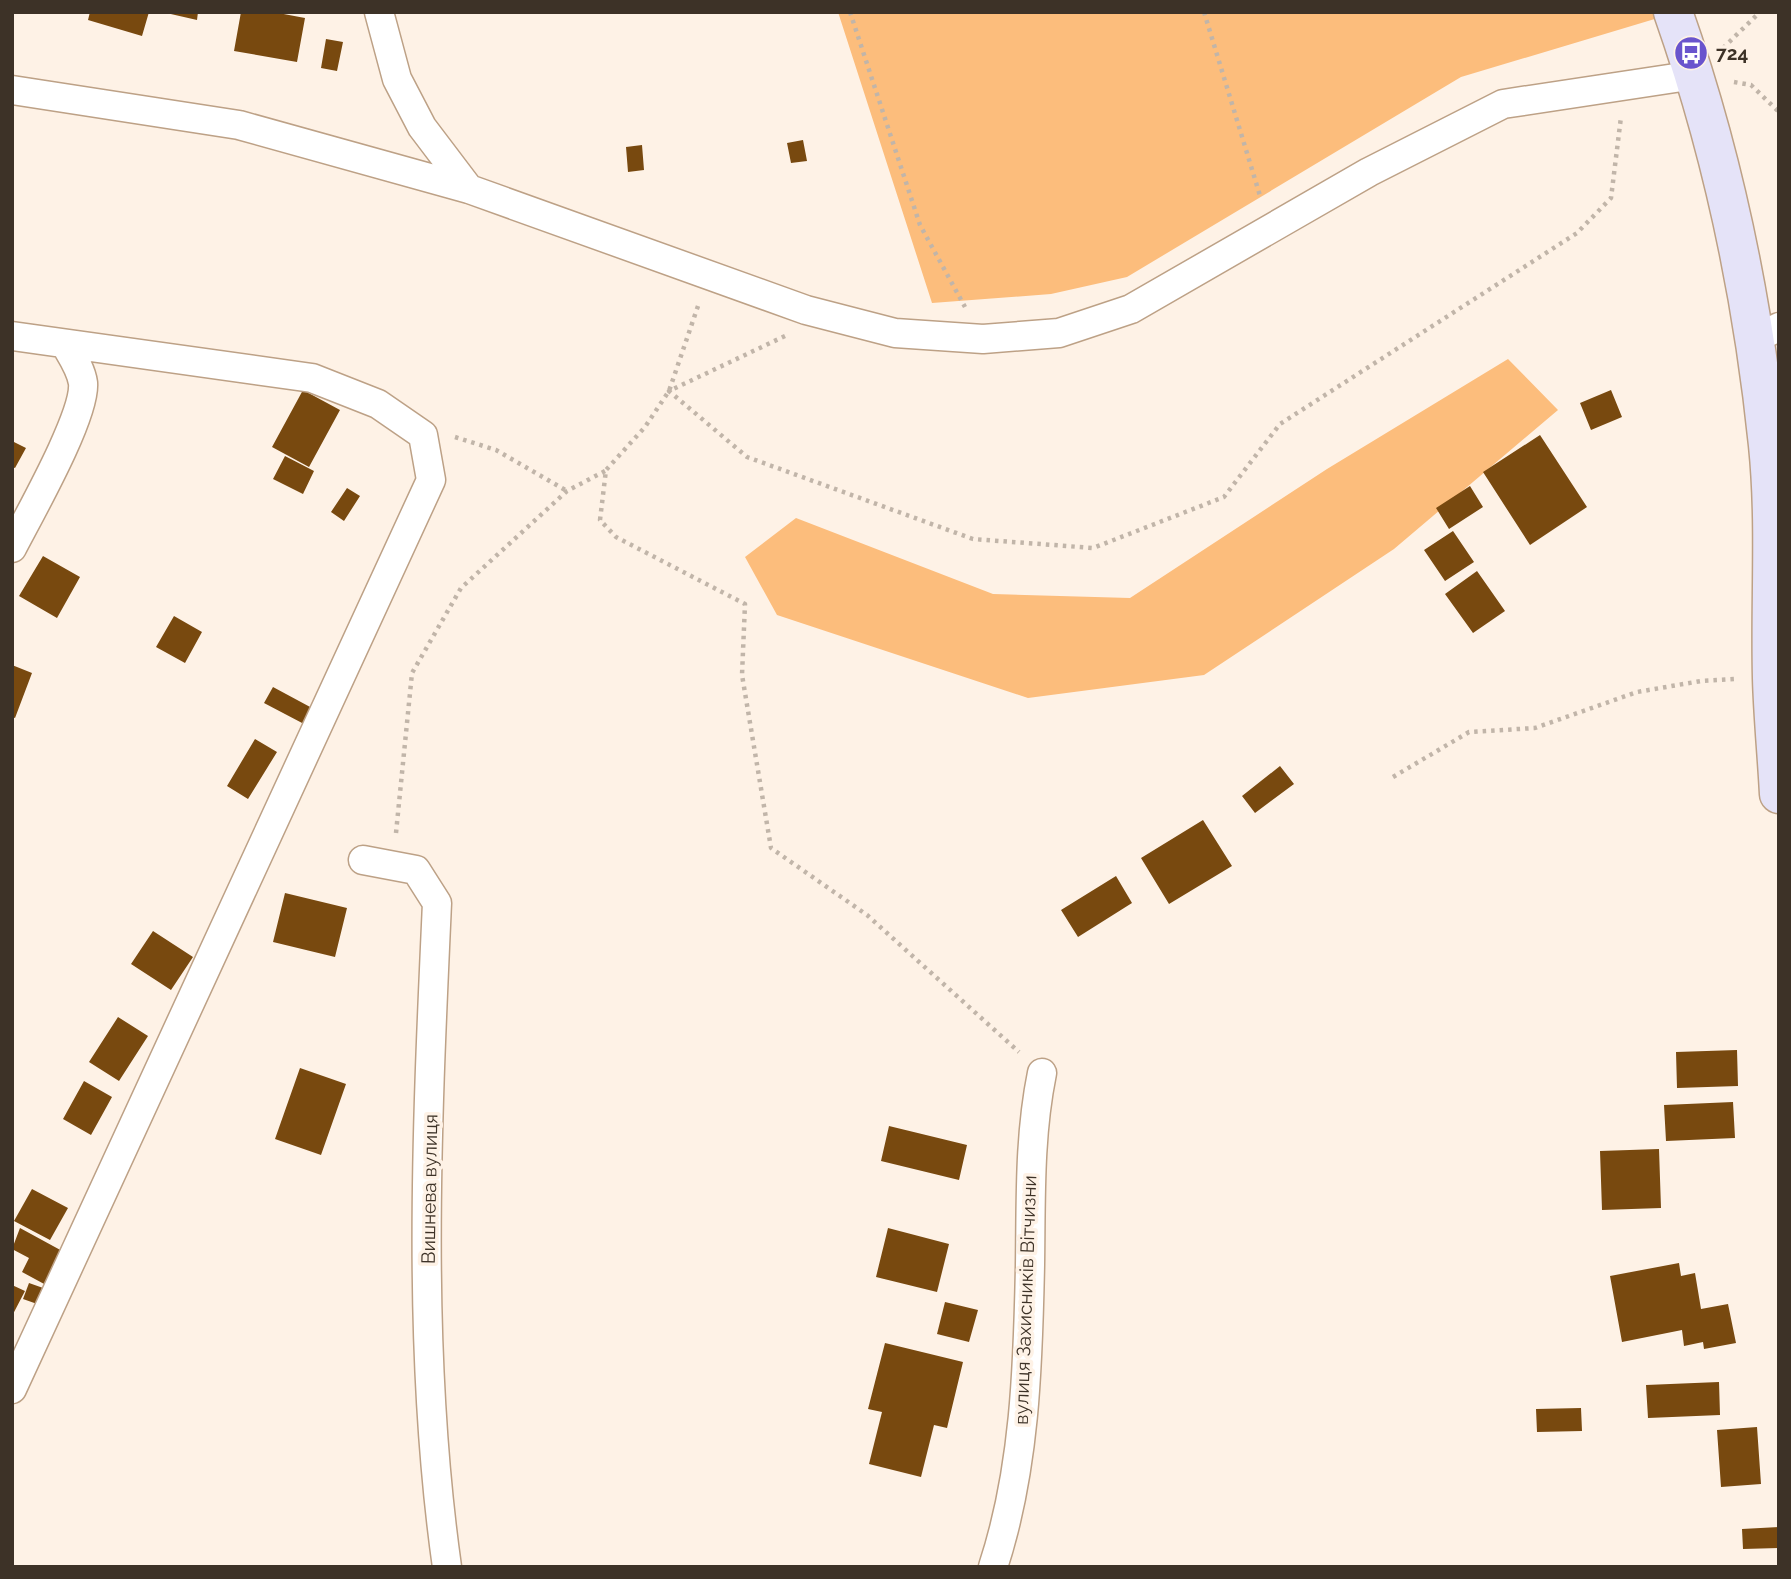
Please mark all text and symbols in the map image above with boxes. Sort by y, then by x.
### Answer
bus stop icon: 724 [1672,34,1710,72]
place label: 724 [1716,42,1748,64]
street label: Вишнева вулиця [417,1114,441,1264]
street label: вулиця Захисників Вітчизни [1010,1175,1040,1425]

